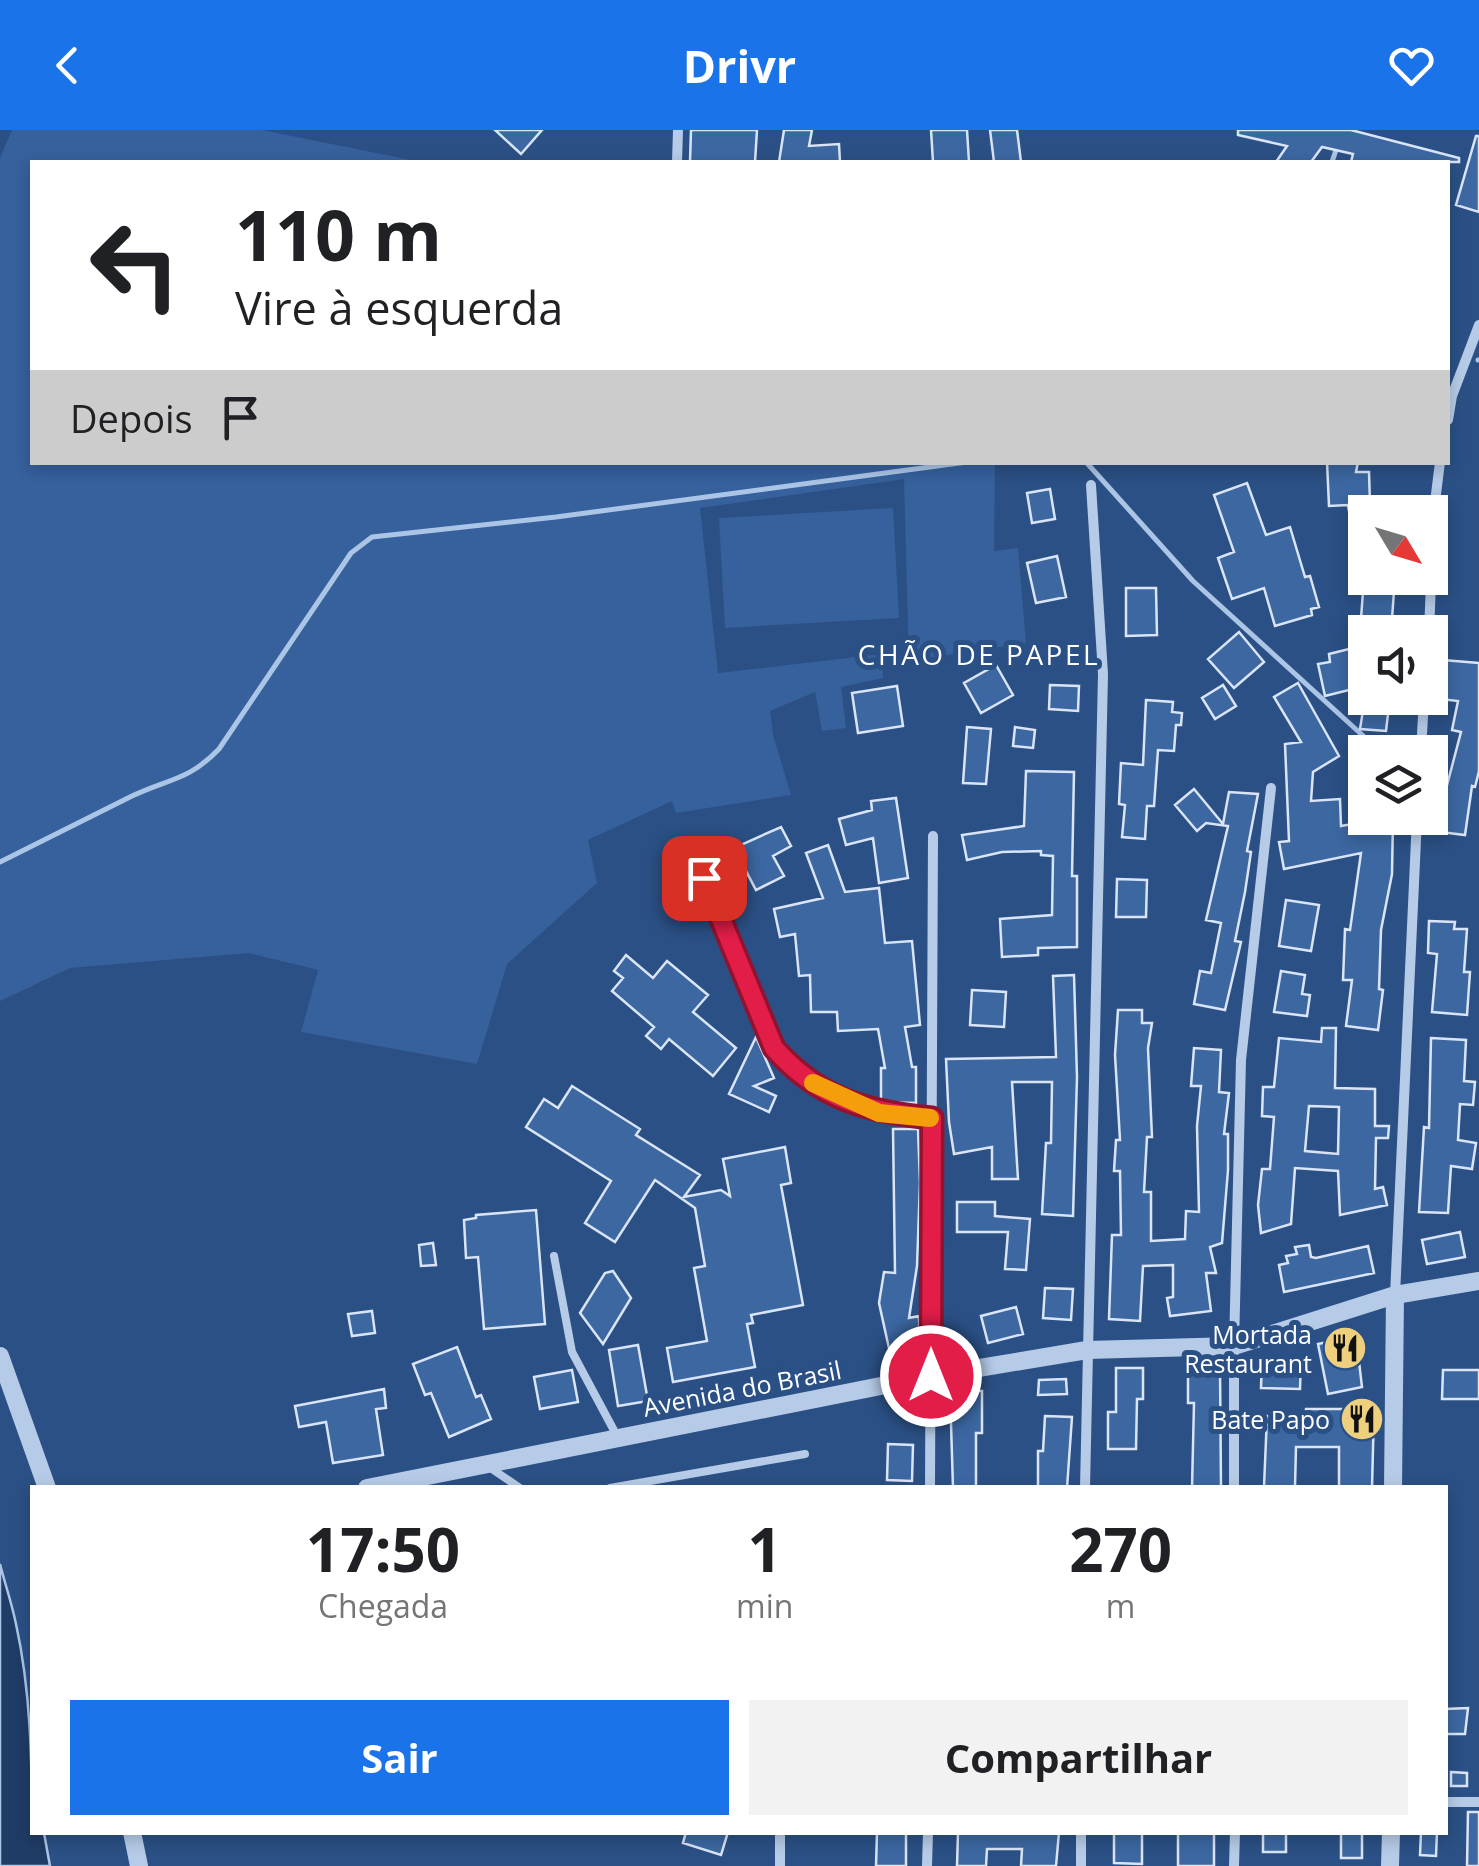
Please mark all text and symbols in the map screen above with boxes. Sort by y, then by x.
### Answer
text: Drivr [683,35,796,96]
icon: back [40,38,95,93]
icon: heart [1384,38,1439,93]
text: 110 m [235,186,442,282]
icon: left [70,200,200,330]
text: Vire à esquerda [235,277,563,338]
icon: arrive [213,390,268,445]
text: Depois [70,392,193,444]
north arrow [1348,495,1448,595]
map controls [1348,495,1448,835]
button: sound [1348,615,1448,715]
district label: CHÃO DE PAPEL [858,635,1100,673]
button: layers [1348,735,1448,835]
pin [662,836,747,921]
icon: arrive [677,851,732,906]
place label: Mortada Restaurant [1184,1317,1312,1380]
position arrow [879,1324,983,1428]
restaurant icon: Mortada Restaurant [1322,1325,1368,1371]
street label: Avenida do Brasil [640,1352,844,1424]
restaurant icon: Bate Papo [1339,1396,1385,1442]
place label: Bate Papo [1211,1402,1330,1436]
text: 17:50 [306,1508,460,1590]
text: 1 [748,1508,782,1590]
text: 270 [1069,1508,1172,1590]
text: Chegada [318,1584,448,1627]
text: min [736,1584,793,1627]
text: m [1106,1584,1135,1627]
button: Sair [70,1700,729,1815]
button: Compartilhar [749,1700,1408,1815]

